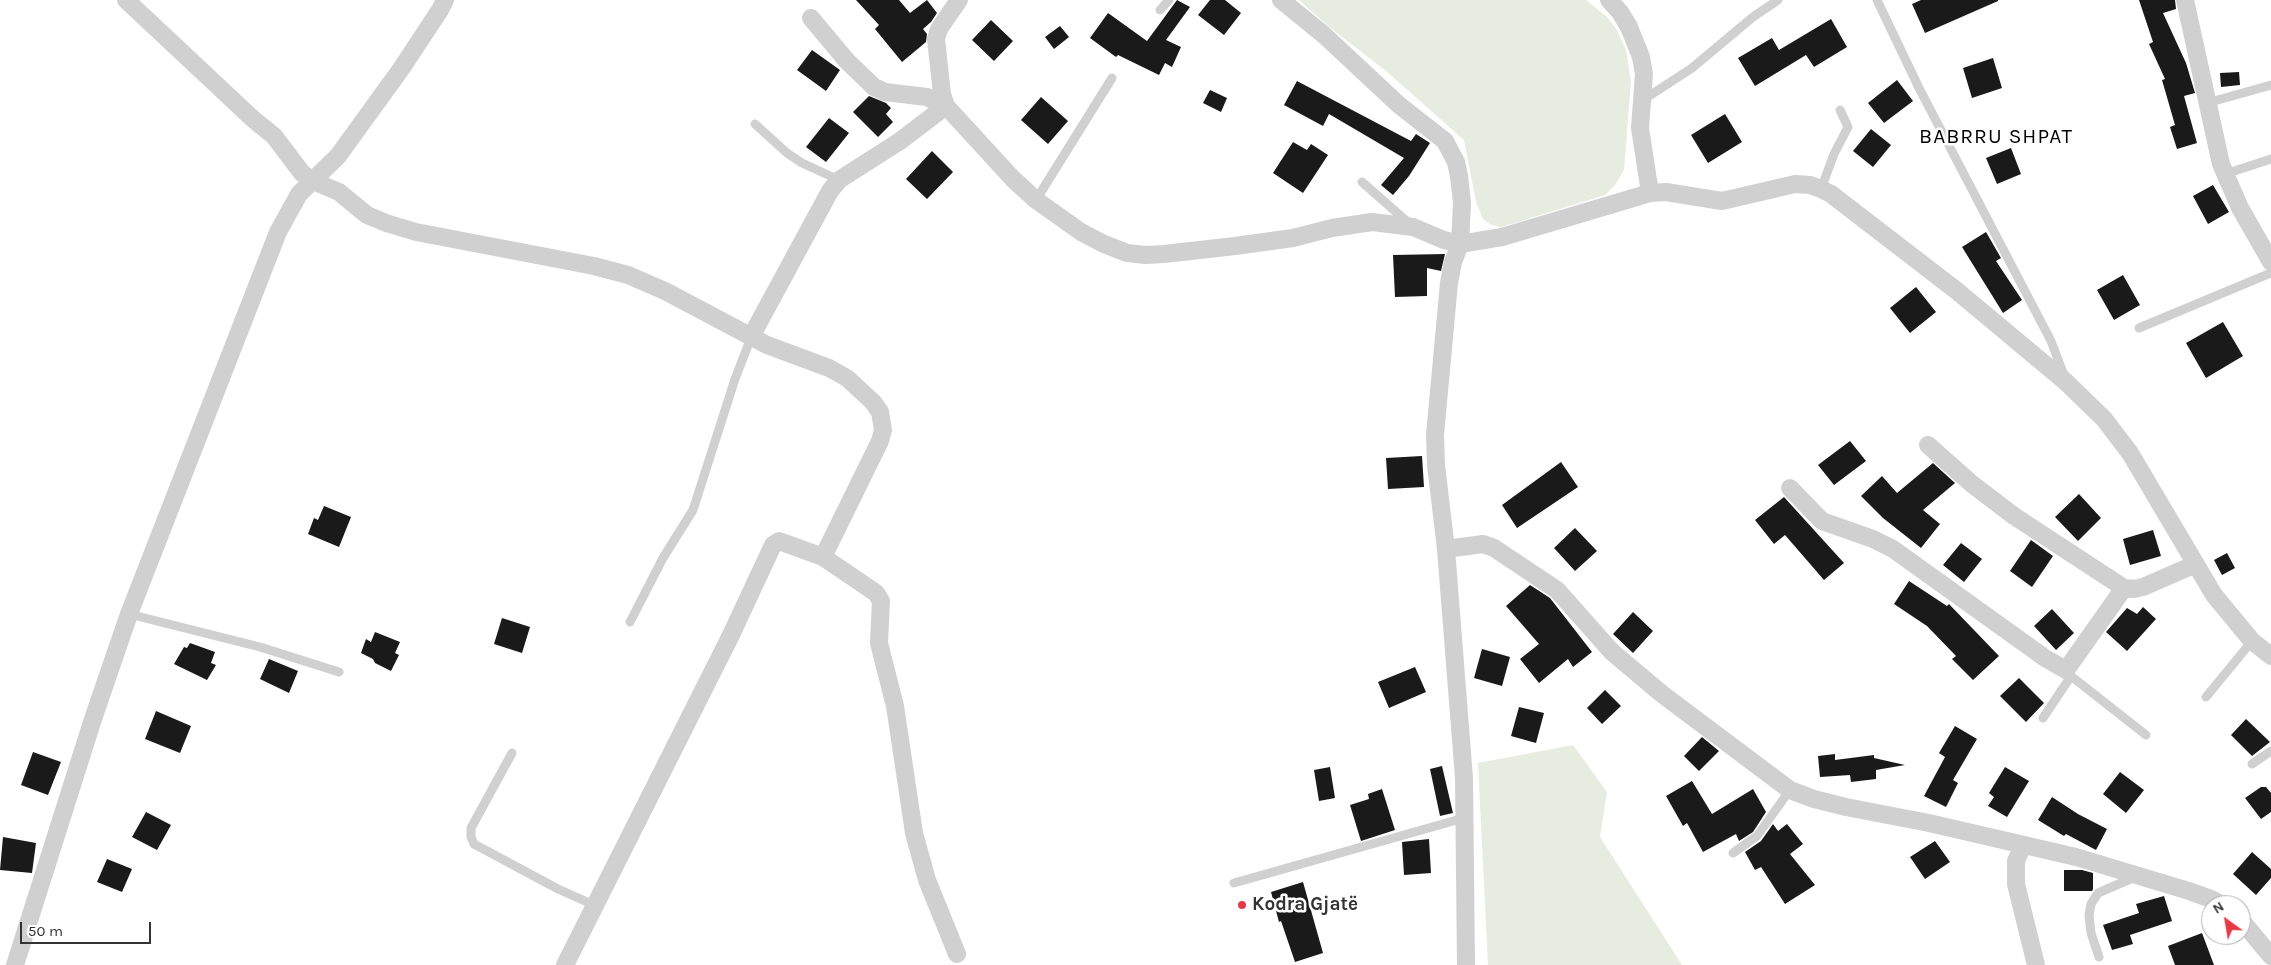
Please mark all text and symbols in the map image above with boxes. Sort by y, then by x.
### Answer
district label: BABRRU SHPAT [1918,124,2074,150]
place label: Kodra Gjatë [1252,894,1358,916]
north arrow [2201,895,2251,945]
text: N [2210,898,2227,918]
marker: Kodra Gjatë [1236,899,1248,911]
scale bar [22,912,154,944]
text: 50 m [28,922,63,940]

